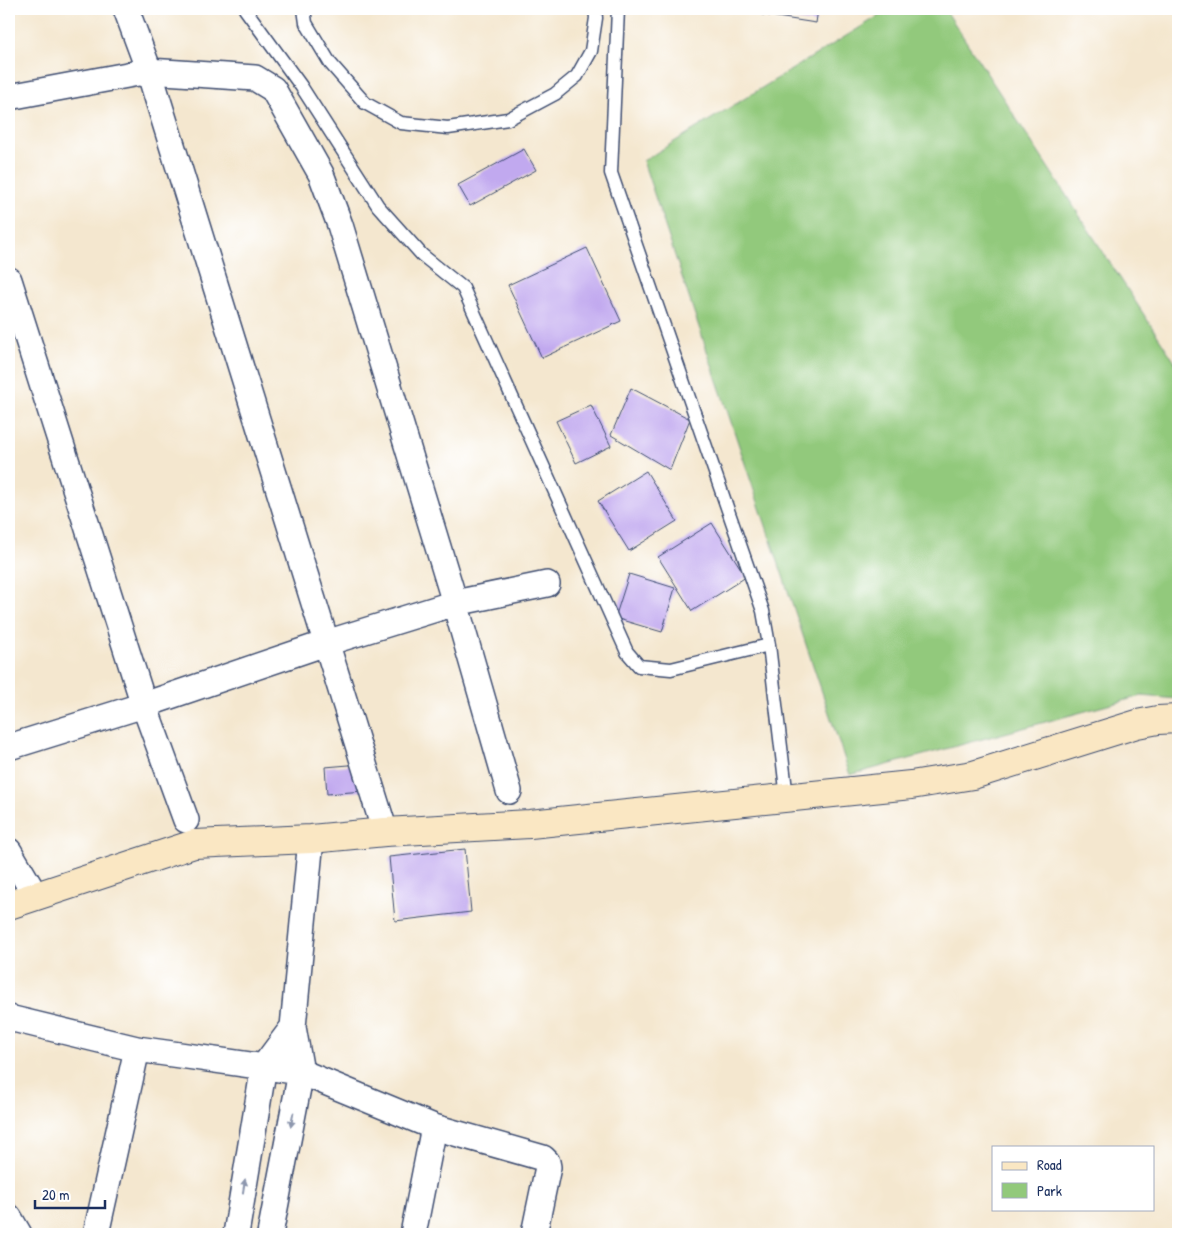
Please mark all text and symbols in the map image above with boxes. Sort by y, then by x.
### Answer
one-way arrow [288,1112,296,1127]
legend [992,1146,1154,1210]
text: Road [1037,1154,1062,1175]
scale bar [35,1178,105,1210]
one-way arrow [241,1178,249,1194]
text: Park [1037,1180,1062,1201]
text: 20 m [42,1184,69,1205]

